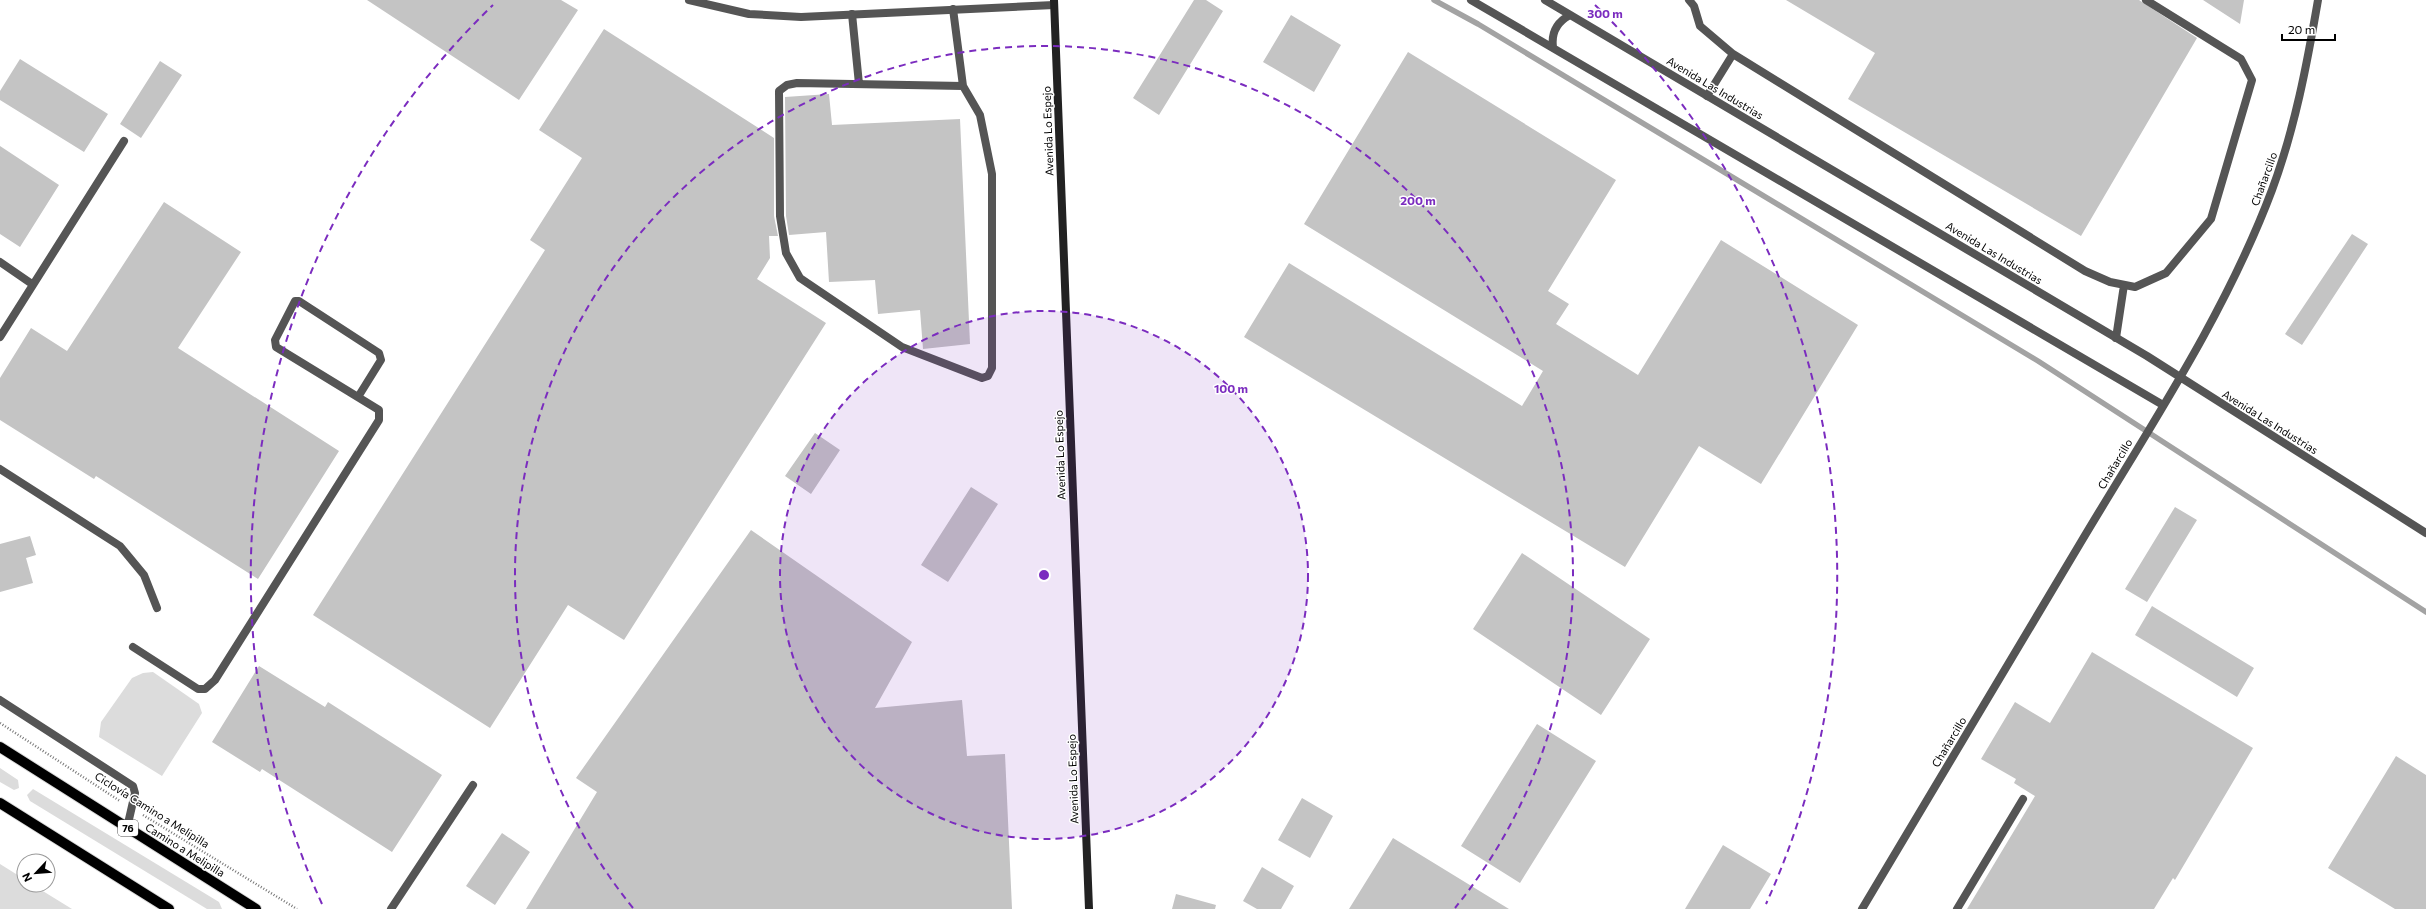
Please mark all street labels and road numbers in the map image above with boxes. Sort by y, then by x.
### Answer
street label: Avenida Las Industrias [1665,54,1766,122]
street label: Avenida Lo Espejo [1039,85,1056,176]
street label: Chañarcillo [2248,150,2279,207]
street label: Avenida Las Industrias [1944,219,2045,287]
street label: Avenida Las Industrias [2220,387,2320,456]
street label: Avenida Lo Espejo [1051,409,1068,500]
street label: Chañarcillo [2095,436,2135,491]
street label: Chañarcillo [1929,714,1969,769]
street label: Avenida Lo Espejo [1064,733,1081,824]
street label: Ciclovía Camino a Melipilla [92,769,212,851]
road number: 76 [118,820,138,836]
street label: Camino a Melipilla [143,820,227,880]

